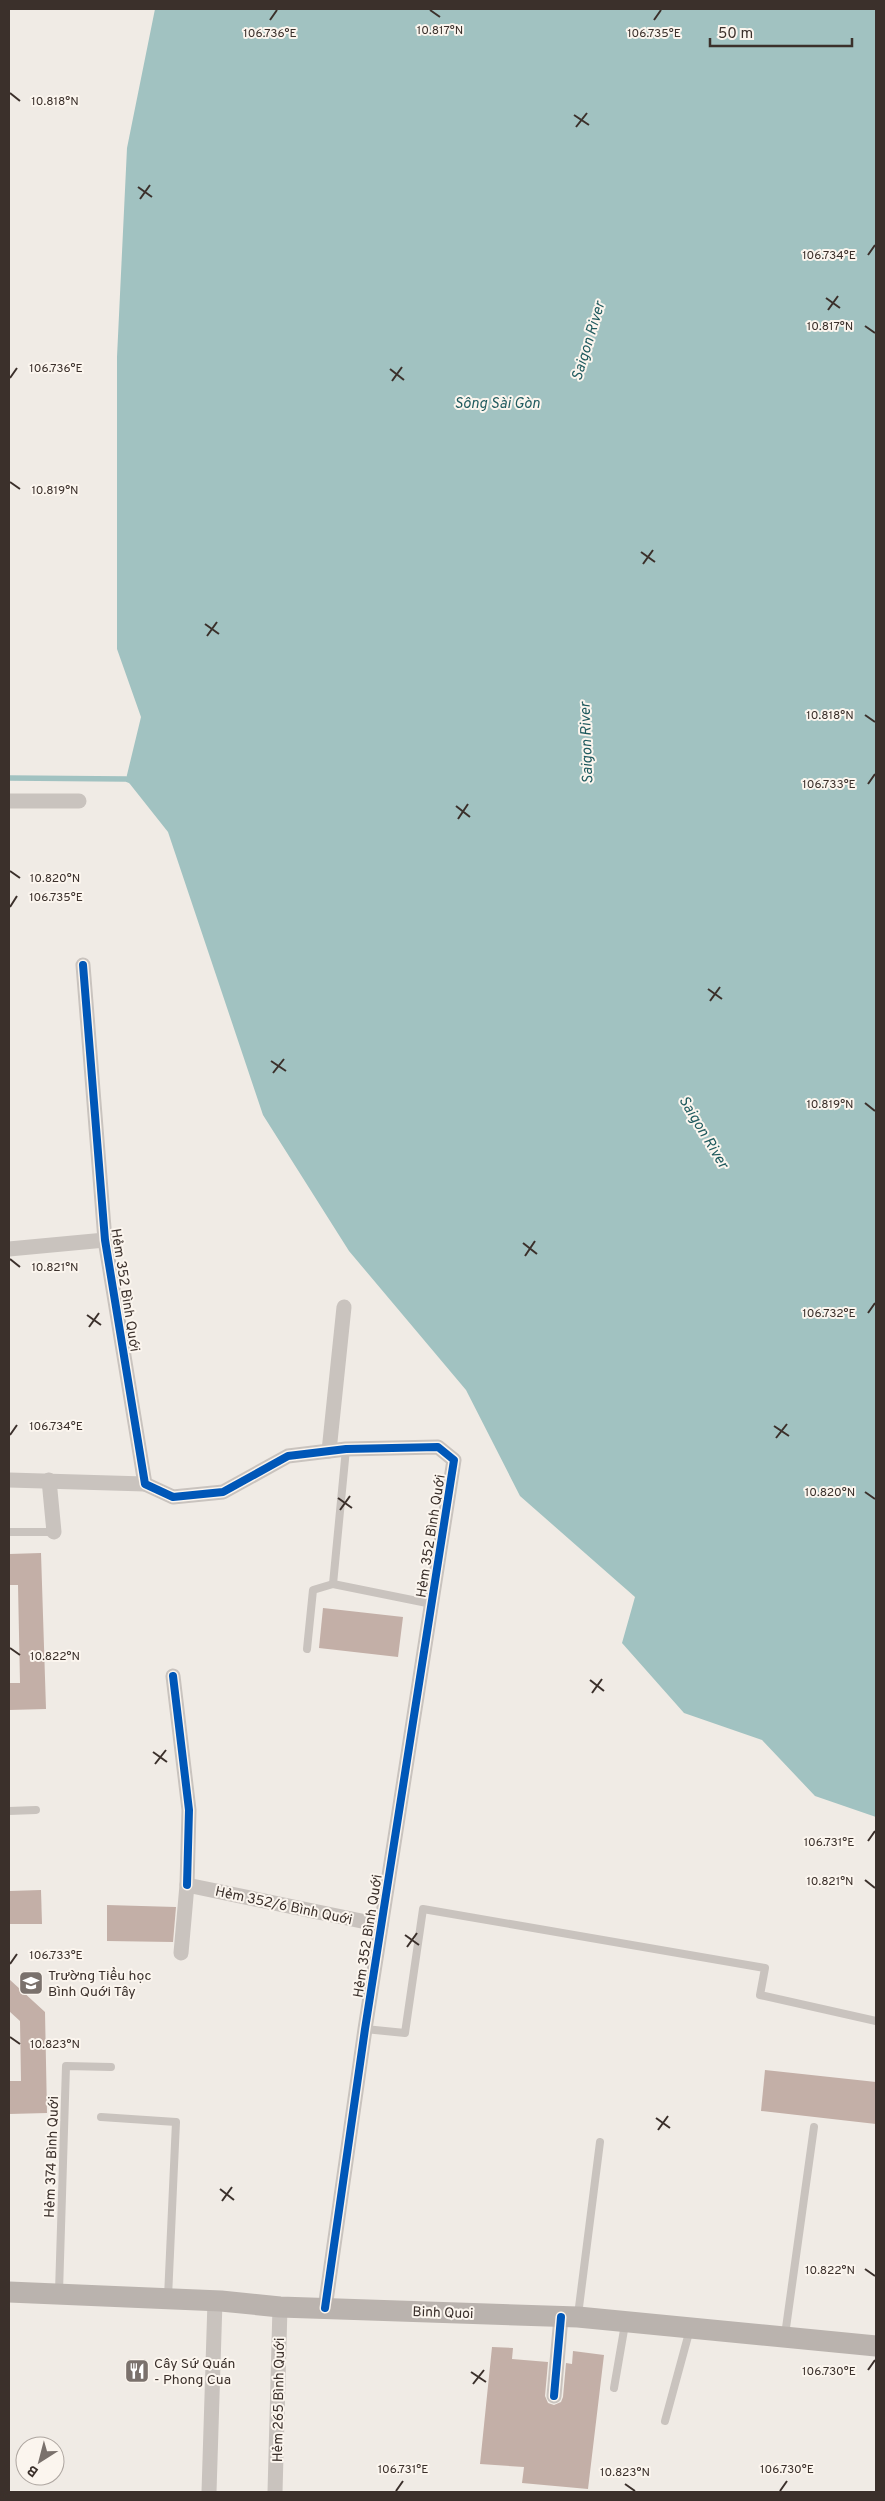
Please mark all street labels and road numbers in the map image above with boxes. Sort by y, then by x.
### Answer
street label: Hẻm 352 Bình Quới [106,1227,143,1353]
street label: Hẻm 352 Bình Quới [413,1473,450,1599]
street label: Hẻm 352 Bình Quới [350,1873,387,1999]
street label: Hẻm 352/6 Bình Quới [214,1884,354,1929]
street label: Hẻm 374 Bình Quới [42,2096,63,2218]
street label: Binh Quoi [412,2304,474,2323]
street label: Hẻm 265 Bình Quới [270,2338,289,2462]

